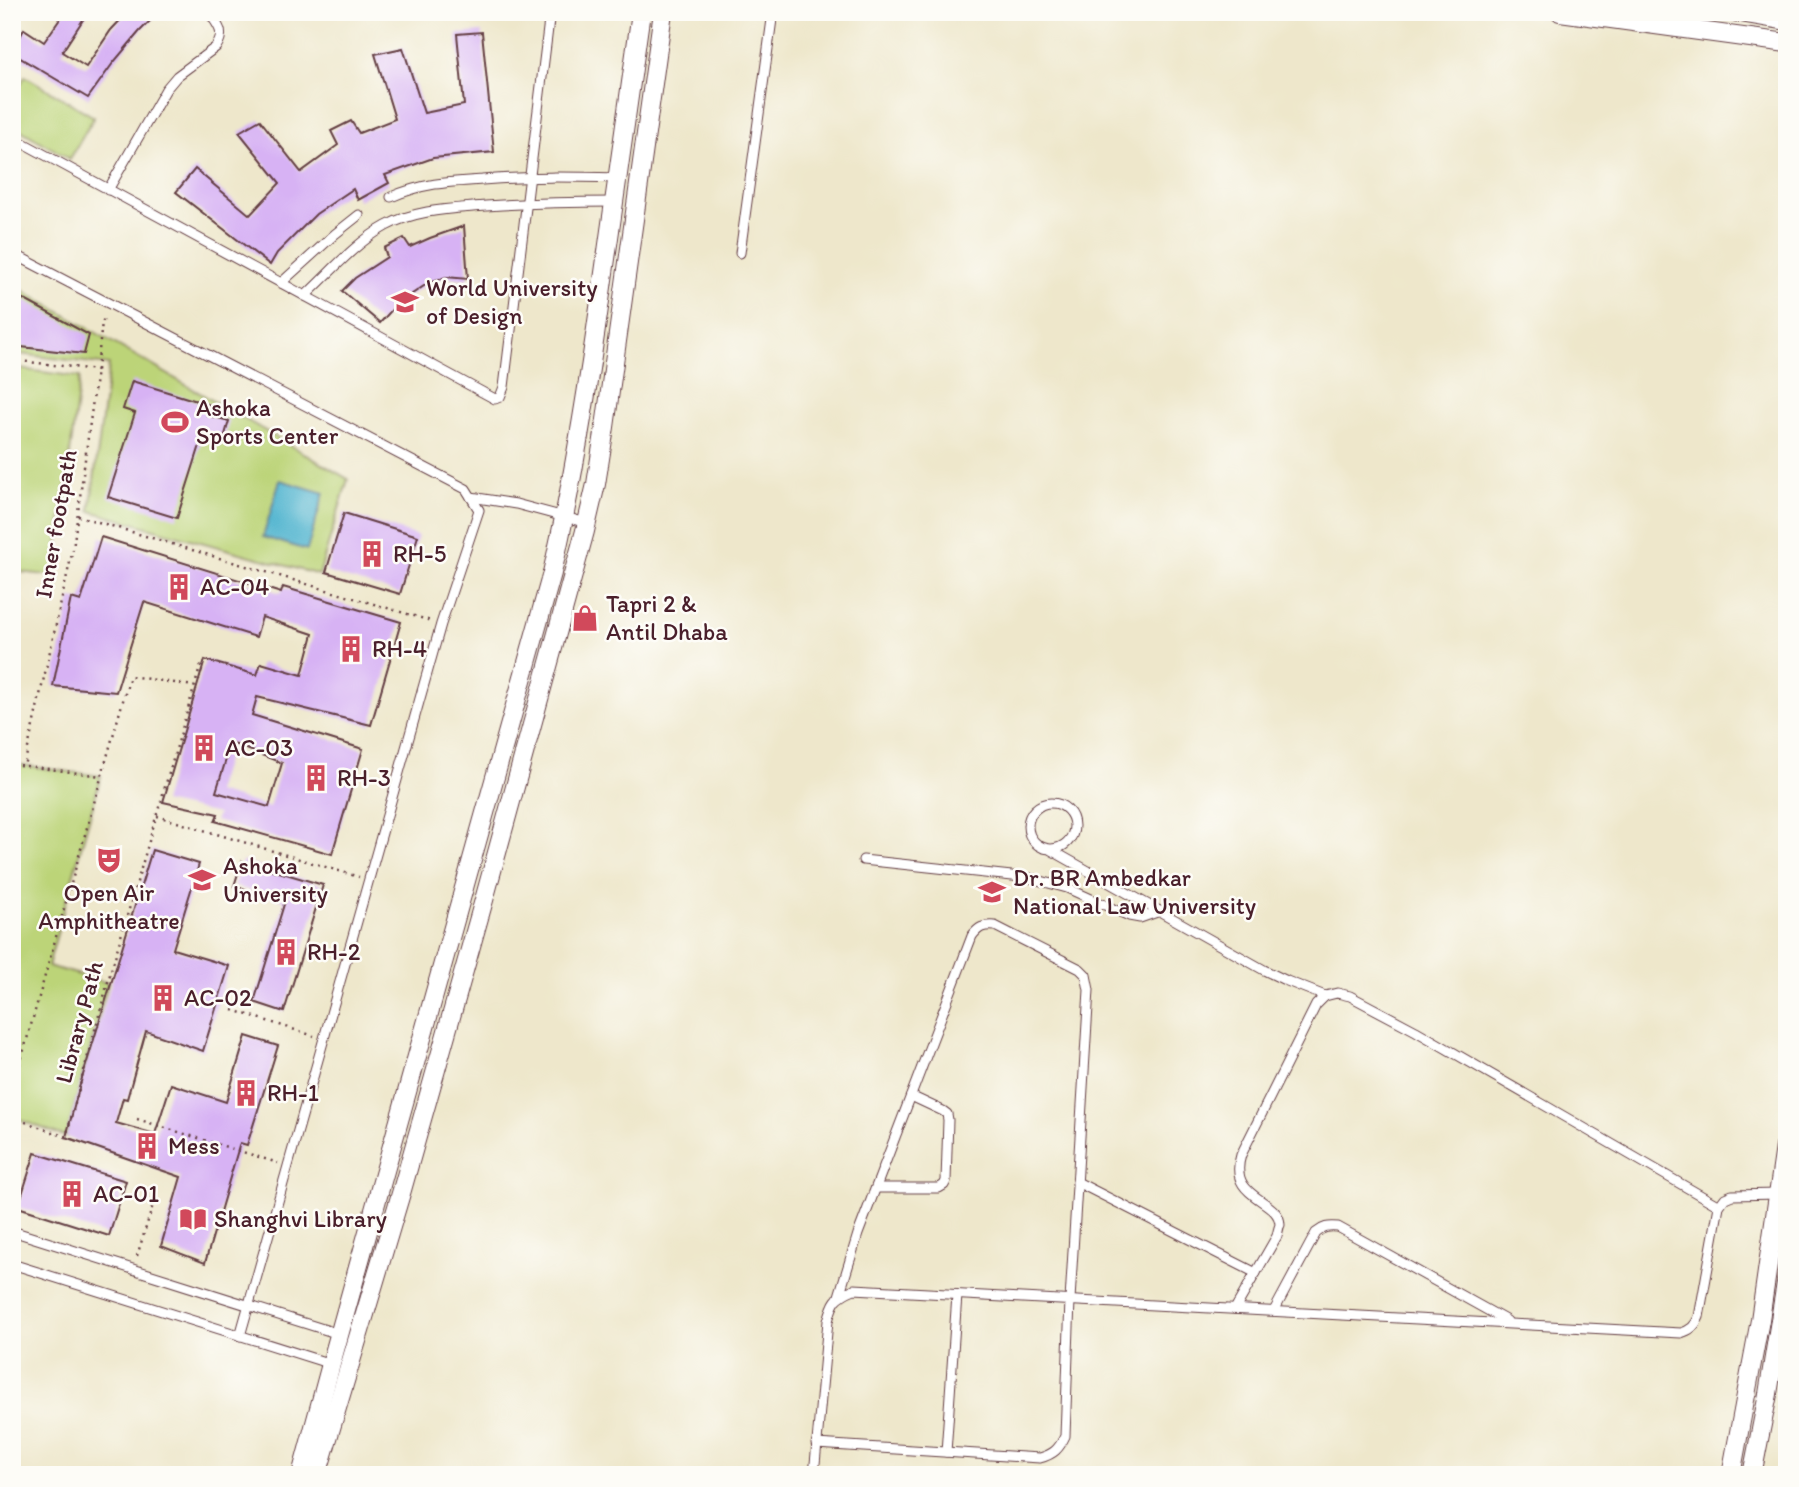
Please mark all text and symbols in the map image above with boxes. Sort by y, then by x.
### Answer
place label: World University of Design [426,273,598,330]
school or university icon: World University of Design [390,287,420,317]
place label: Ashoka Sports Center [196,393,339,450]
sports icon: Ashoka Sports Center [160,407,190,437]
street label: Inner footpath [28,447,83,601]
building icon: RH-5 [357,539,387,569]
place label: RH-5 [393,539,446,568]
building icon: AC-04 [164,572,194,602]
place label: AC-04 [200,572,269,601]
place label: Tapri 2 & Antil Dhaba [606,589,728,646]
shop icon: Tapri 2 & Antil Dhaba [570,603,600,633]
building icon: RH-4 [336,634,366,664]
place label: RH-4 [372,634,427,663]
building icon: AC-03 [189,733,219,763]
place label: AC-03 [225,733,293,762]
building icon: RH-3 [301,763,331,793]
place label: RH-3 [337,763,391,792]
theatre icon: Open Air Amphitheatre [94,845,124,875]
place label: Ashoka University [223,851,328,908]
place label: Dr. BR Ambedkar National Law University [1013,863,1256,920]
school or university icon: Ashoka University [187,865,217,895]
school or university icon: Dr. BR Ambedkar National Law University [977,877,1007,907]
place label: Open Air Amphitheatre [38,878,180,935]
building icon: RH-2 [271,937,301,967]
place label: RH-2 [307,937,361,966]
street label: Library Path [48,957,109,1086]
building icon: AC-02 [148,983,178,1013]
place label: AC-02 [184,983,252,1012]
building icon: RH-1 [231,1078,261,1108]
place label: RH-1 [267,1078,319,1107]
building icon: Mess [132,1131,162,1161]
place label: Mess [168,1131,220,1160]
building icon: AC-01 [57,1179,87,1209]
place label: AC-01 [93,1179,159,1208]
library icon: Shanghvi Library [178,1204,208,1234]
place label: Shanghvi Library [214,1204,387,1233]

